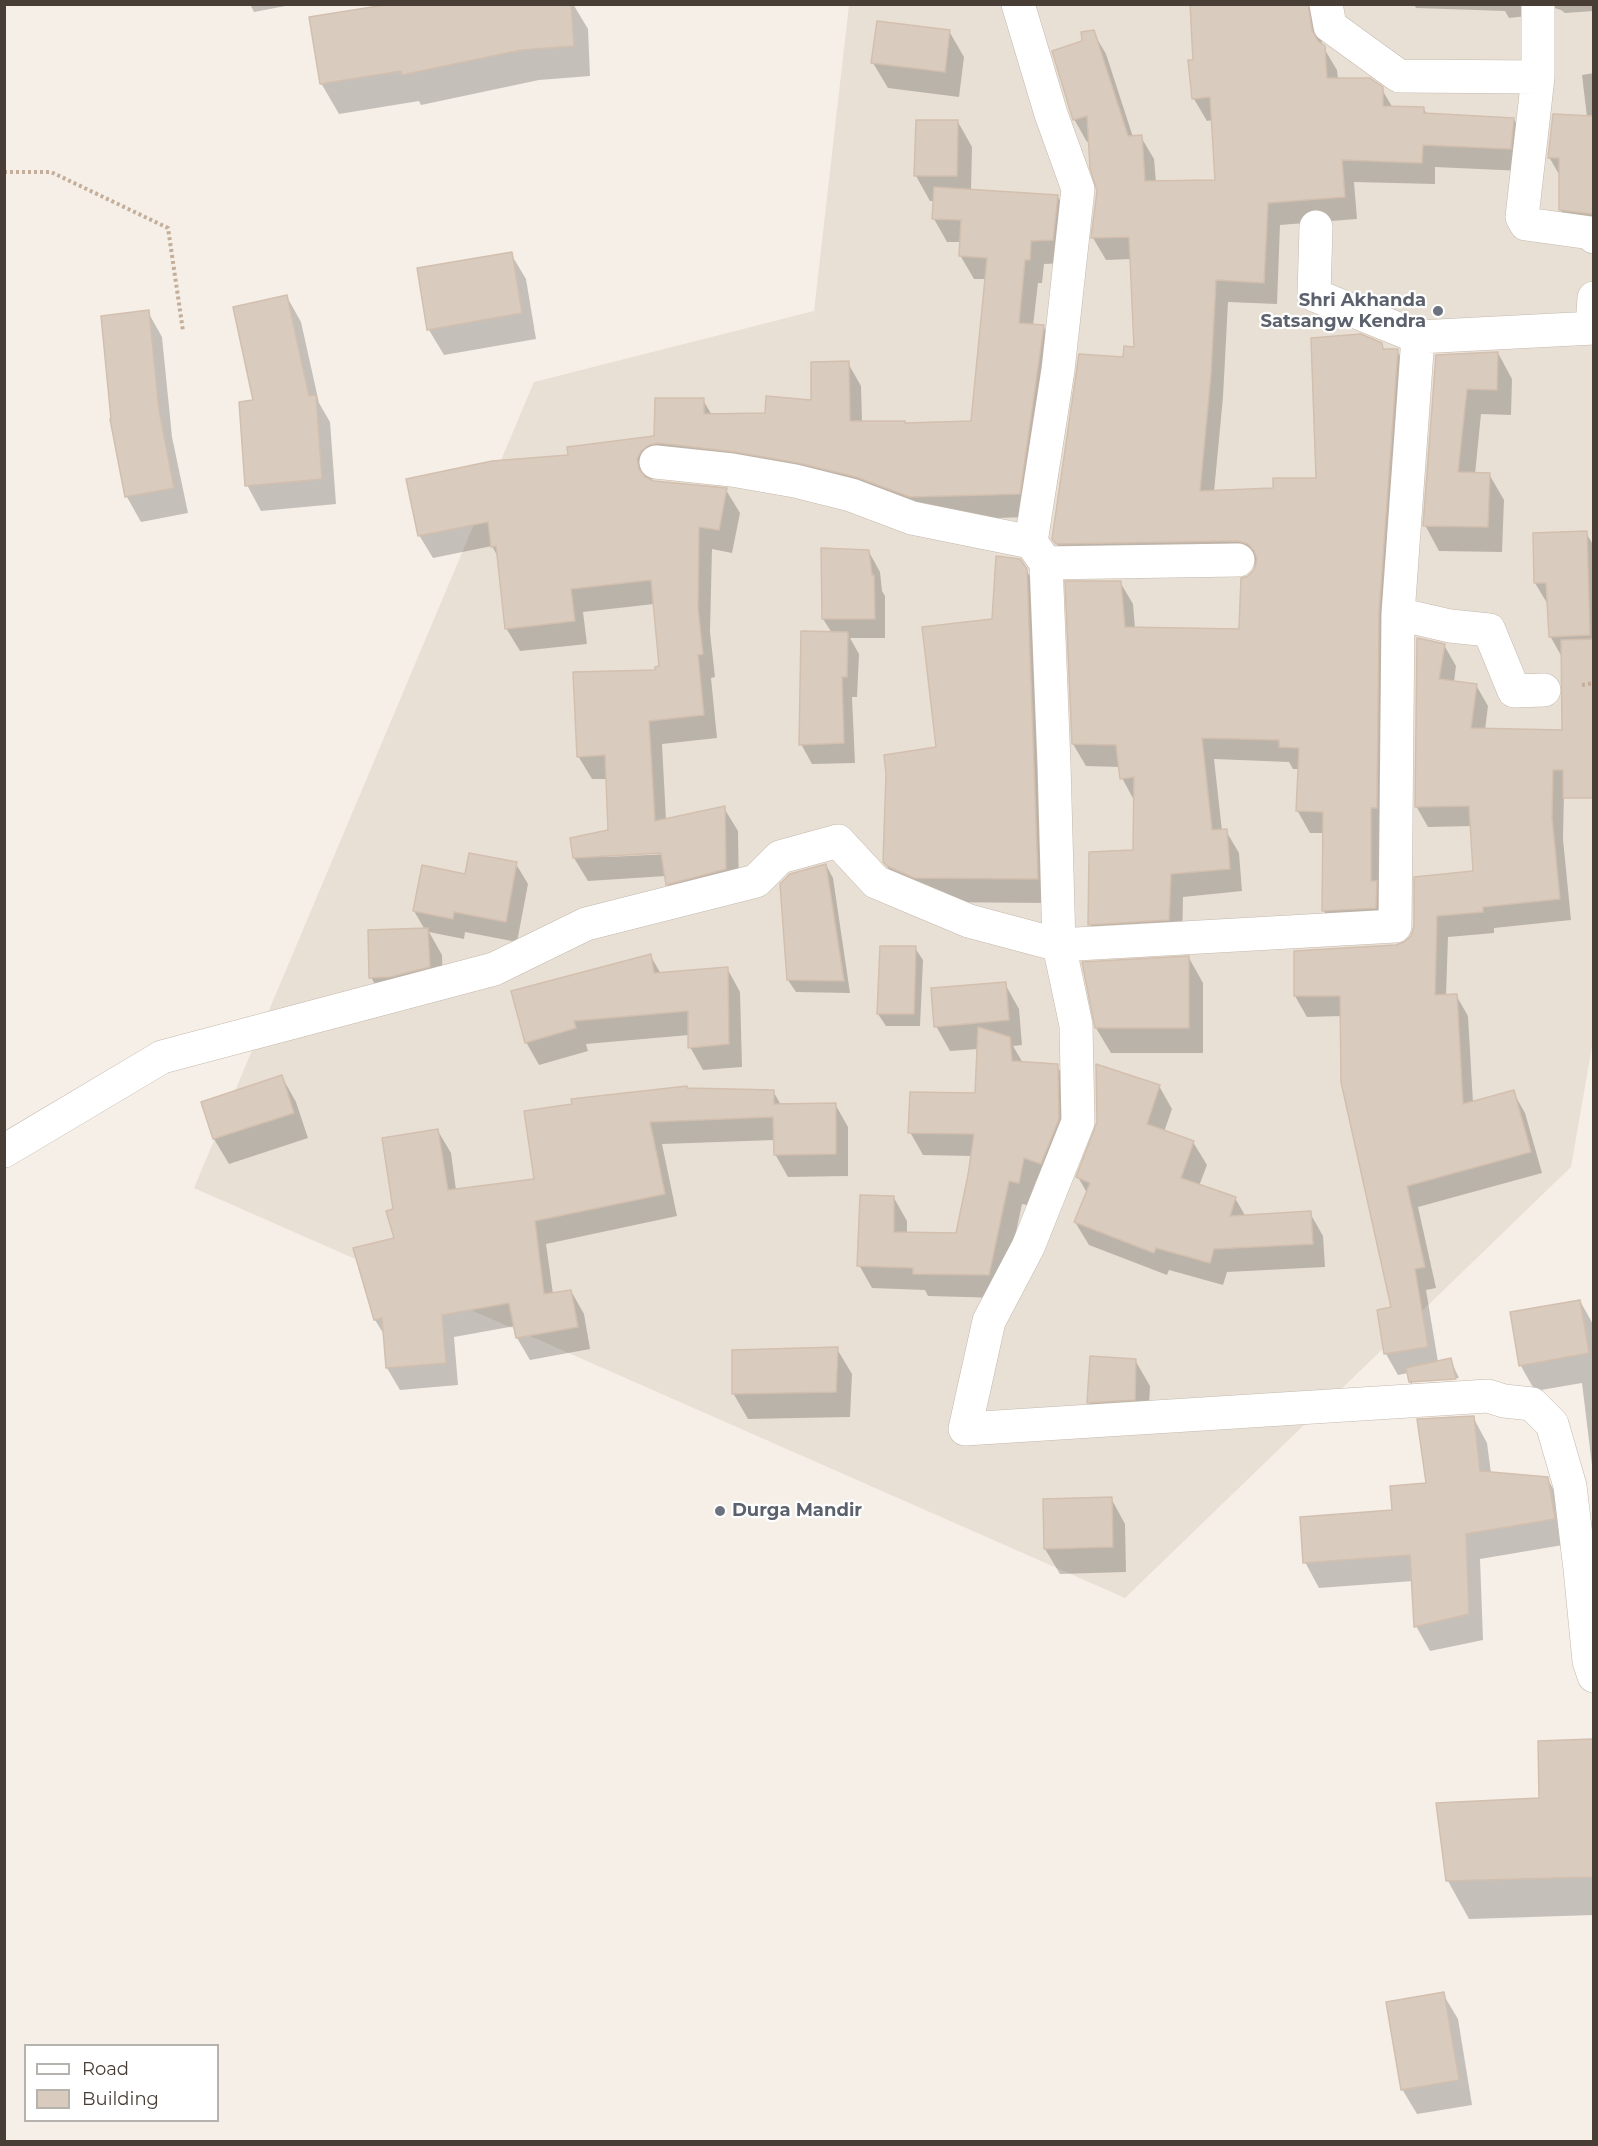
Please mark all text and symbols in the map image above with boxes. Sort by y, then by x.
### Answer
place label: Shri Akhanda Satsangw Kendra [1260,290,1426,332]
marker: Shri Akhanda Satsangw Kendra [1431,304,1445,318]
place label: Durga Mandir [732,1500,862,1522]
marker: Durga Mandir [713,1504,727,1518]
legend [24,2044,219,2122]
text: Road [82,2058,129,2080]
text: Building [82,2088,159,2110]

